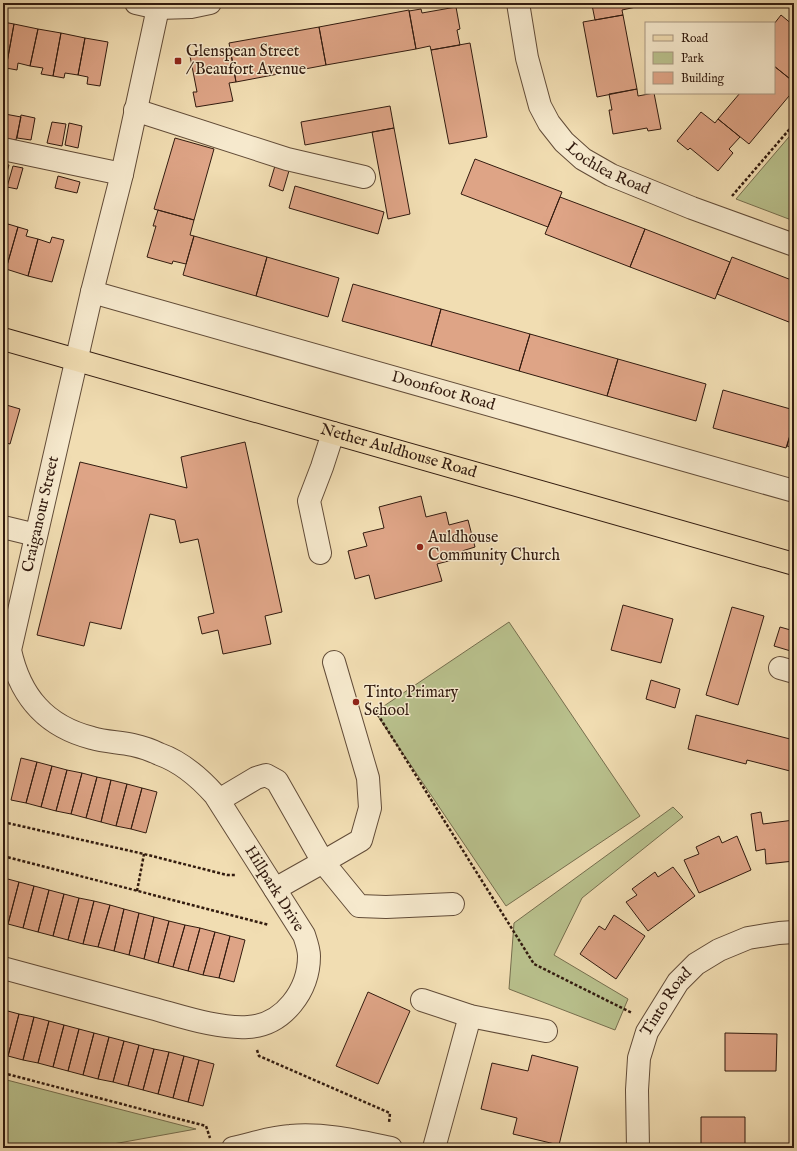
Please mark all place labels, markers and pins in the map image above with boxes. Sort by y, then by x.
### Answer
place label: Glenspean Street / Beaufort Avenue [186,42,306,80]
marker: Glenspean Street / Beaufort Avenue [173,56,183,66]
place label: Auldhouse Community Church [427,528,560,566]
marker: Auldhouse Community Church [415,542,425,552]
place label: Tinto Primary School [364,683,459,721]
marker: Tinto Primary School [351,697,361,707]

